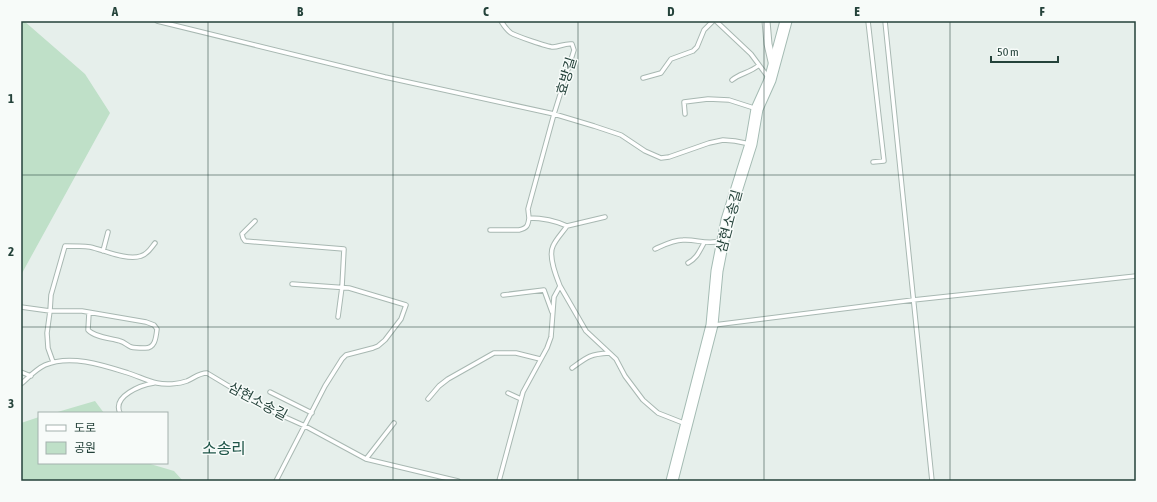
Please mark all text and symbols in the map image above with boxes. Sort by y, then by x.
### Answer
text: A [111,4,119,19]
text: B [297,4,304,19]
text: C [483,4,489,19]
text: D [667,4,675,19]
text: E [854,4,860,19]
text: F [1039,4,1045,19]
scale bar [991,38,1058,64]
text: 50 m [997,45,1019,59]
street label: 효방길 [553,55,579,97]
text: 1 [8,91,14,106]
street label: 삼현소송길 [713,188,745,254]
text: 2 [8,244,14,259]
street label: 삼현소송길 [226,379,290,423]
text: 3 [8,396,14,411]
legend [38,412,168,464]
text: 도로 [74,421,96,435]
district label: 소송리 [202,439,246,457]
text: 공원 [74,441,96,455]

